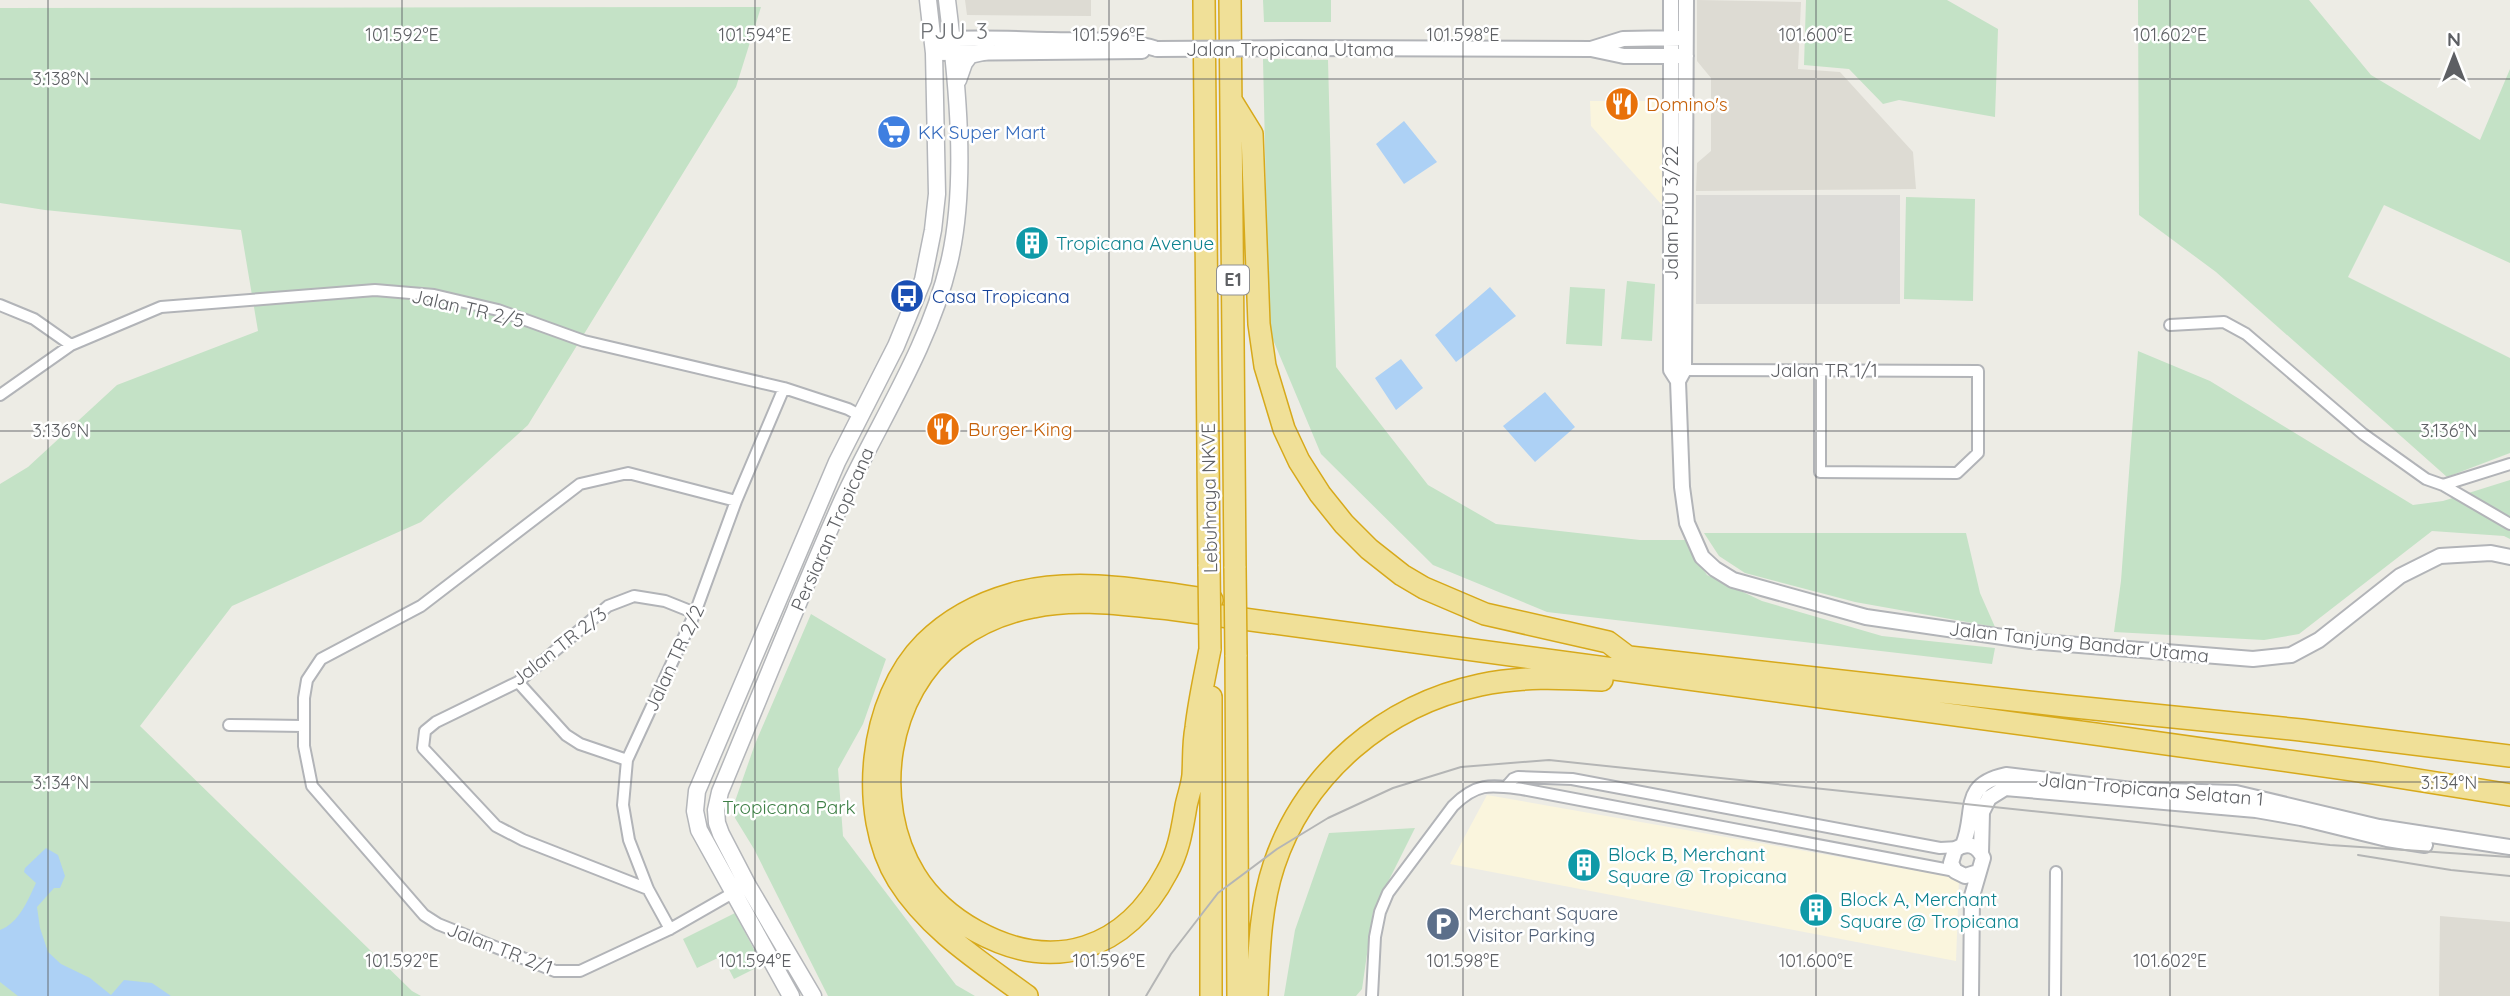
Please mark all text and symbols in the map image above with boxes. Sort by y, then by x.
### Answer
district label: PJU 3 [920,16,990,45]
north arrow [2419,21,2489,91]
text: 101.592°E [365,23,439,46]
text: 101.594°E [719,23,791,46]
text: 101.596°E [1072,23,1146,46]
text: 101.598°E [1426,23,1500,46]
text: 101.600°E [1779,23,1853,46]
text: 101.602°E [2133,23,2207,46]
text: N [2447,27,2461,51]
street label: Jalan Tropicana Utama [1186,37,1394,61]
text: 3.138°N [33,67,89,90]
restaurant icon: Domino's [1603,85,1641,123]
place label: Domino's [1646,92,1728,116]
supermarket icon: KK Super Mart [875,113,913,151]
place label: KK Super Mart [918,120,1046,144]
street label: Jalan PJU 3/22 [1659,146,1683,280]
building icon: Tropicana Avenue [1013,224,1051,262]
place label: Tropicana Avenue [1056,231,1214,255]
road number: E1 [1217,266,1249,294]
bus stop icon: Casa Tropicana [888,277,926,315]
street label: Jalan TR 2/5 [409,283,527,333]
place label: Casa Tropicana [932,284,1070,308]
street label: Jalan TR 1/1 [1770,358,1878,382]
restaurant icon: Burger King [924,410,962,448]
place label: Burger King [968,417,1073,441]
text: 3.136°N [33,419,89,442]
text: 3.136°N [2421,419,2477,442]
street label: Lebuhraya NKVE [1196,423,1222,573]
street label: Persiaran Tropicana [785,443,879,615]
street label: Jalan TR 2/3 [507,601,611,691]
street label: Jalan TR 2/2 [639,601,709,715]
street label: Jalan Tanjung Bandar Utama [1948,616,2210,668]
street label: Jalan Tropicana Selatan 1 [2037,767,2265,811]
text: 3.134°N [33,771,89,794]
text: 3.134°N [2421,771,2477,794]
park label: Tropicana Park [722,795,856,819]
place label: Block B, Merchant Square @ Tropicana [1608,842,1787,888]
building icon: Block B, Merchant Square @ Tropicana [1565,846,1603,884]
place label: Block A, Merchant Square @ Tropicana [1840,887,2019,933]
building icon: Block A, Merchant Square @ Tropicana [1797,891,1835,929]
place label: Merchant Square Visitor Parking [1468,901,1618,947]
parking icon: Merchant Square Visitor Parking [1424,905,1462,943]
street label: Jalan TR 2/1 [444,917,556,979]
text: 101.592°E [365,949,439,972]
text: 101.594°E [719,949,791,972]
text: 101.596°E [1072,949,1146,972]
text: 101.598°E [1426,949,1500,972]
text: 101.600°E [1779,949,1853,972]
text: 101.602°E [2133,949,2207,972]

